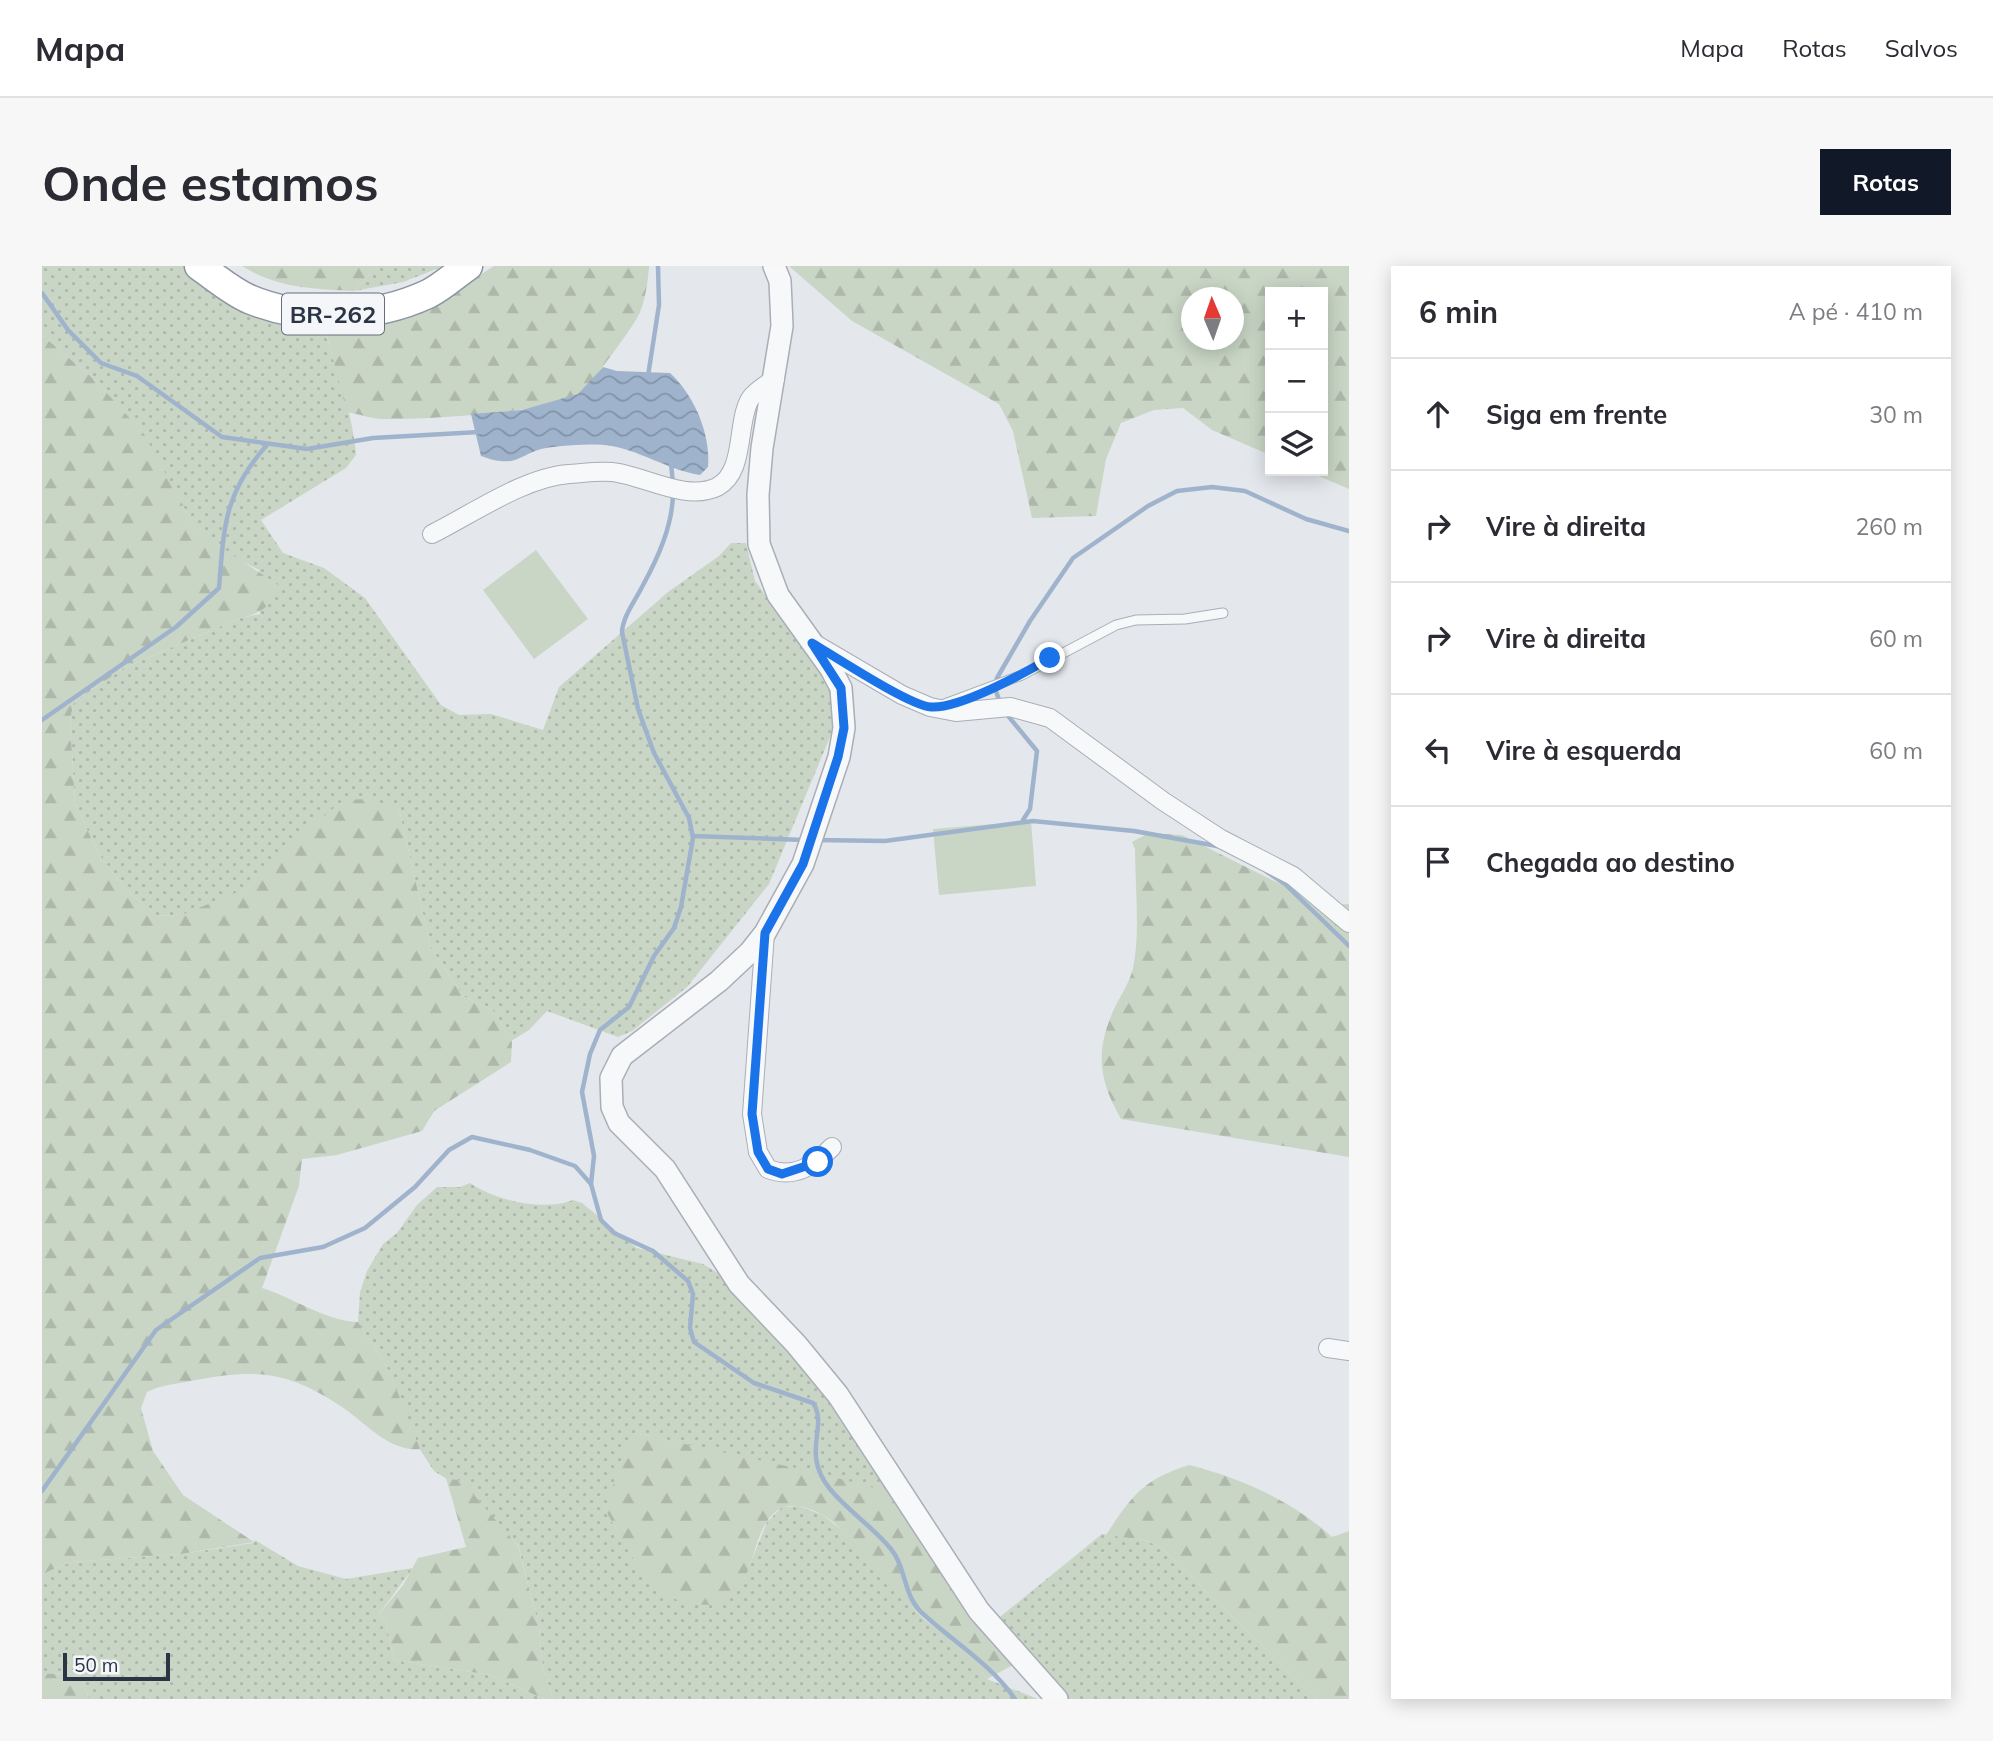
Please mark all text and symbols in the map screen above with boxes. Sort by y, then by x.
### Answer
text: Mapa [35,28,125,69]
text: Mapa [1680,33,1744,63]
text: Rotas [1782,33,1847,63]
text: Salvos [1885,33,1958,63]
button: Rotas [1820,149,1951,215]
text: Onde estamos [42,152,378,213]
north arrow [1181,287,1244,350]
map controls [1265,287,1328,476]
button: + [1265,287,1328,350]
text: 6 min [1419,293,1498,331]
road number: BR-262 [282,294,384,334]
text: A pé · 410 m [1789,297,1923,326]
button: − [1265,350,1328,413]
icon: ahead [1419,395,1457,433]
text: Siga em frente [1486,398,1667,431]
text: 30 m [1869,400,1923,429]
button: layers [1265,413,1328,476]
icon: right [1419,507,1457,545]
text: Vire à direita [1486,510,1646,543]
text: 260 m [1855,512,1923,541]
icon: right [1419,619,1457,657]
text: Vire à direita [1486,622,1646,655]
text: 60 m [1869,624,1923,653]
route end [1034,642,1065,673]
icon: left [1419,731,1457,769]
text: Vire à esquerda [1486,734,1682,767]
text: 60 m [1869,736,1923,765]
icon: arrive [1419,843,1457,881]
text: Chegada ao destino [1486,846,1735,879]
route start [802,1146,833,1177]
scale bar [63,1650,170,1682]
text: 50 m [74,1653,118,1677]

